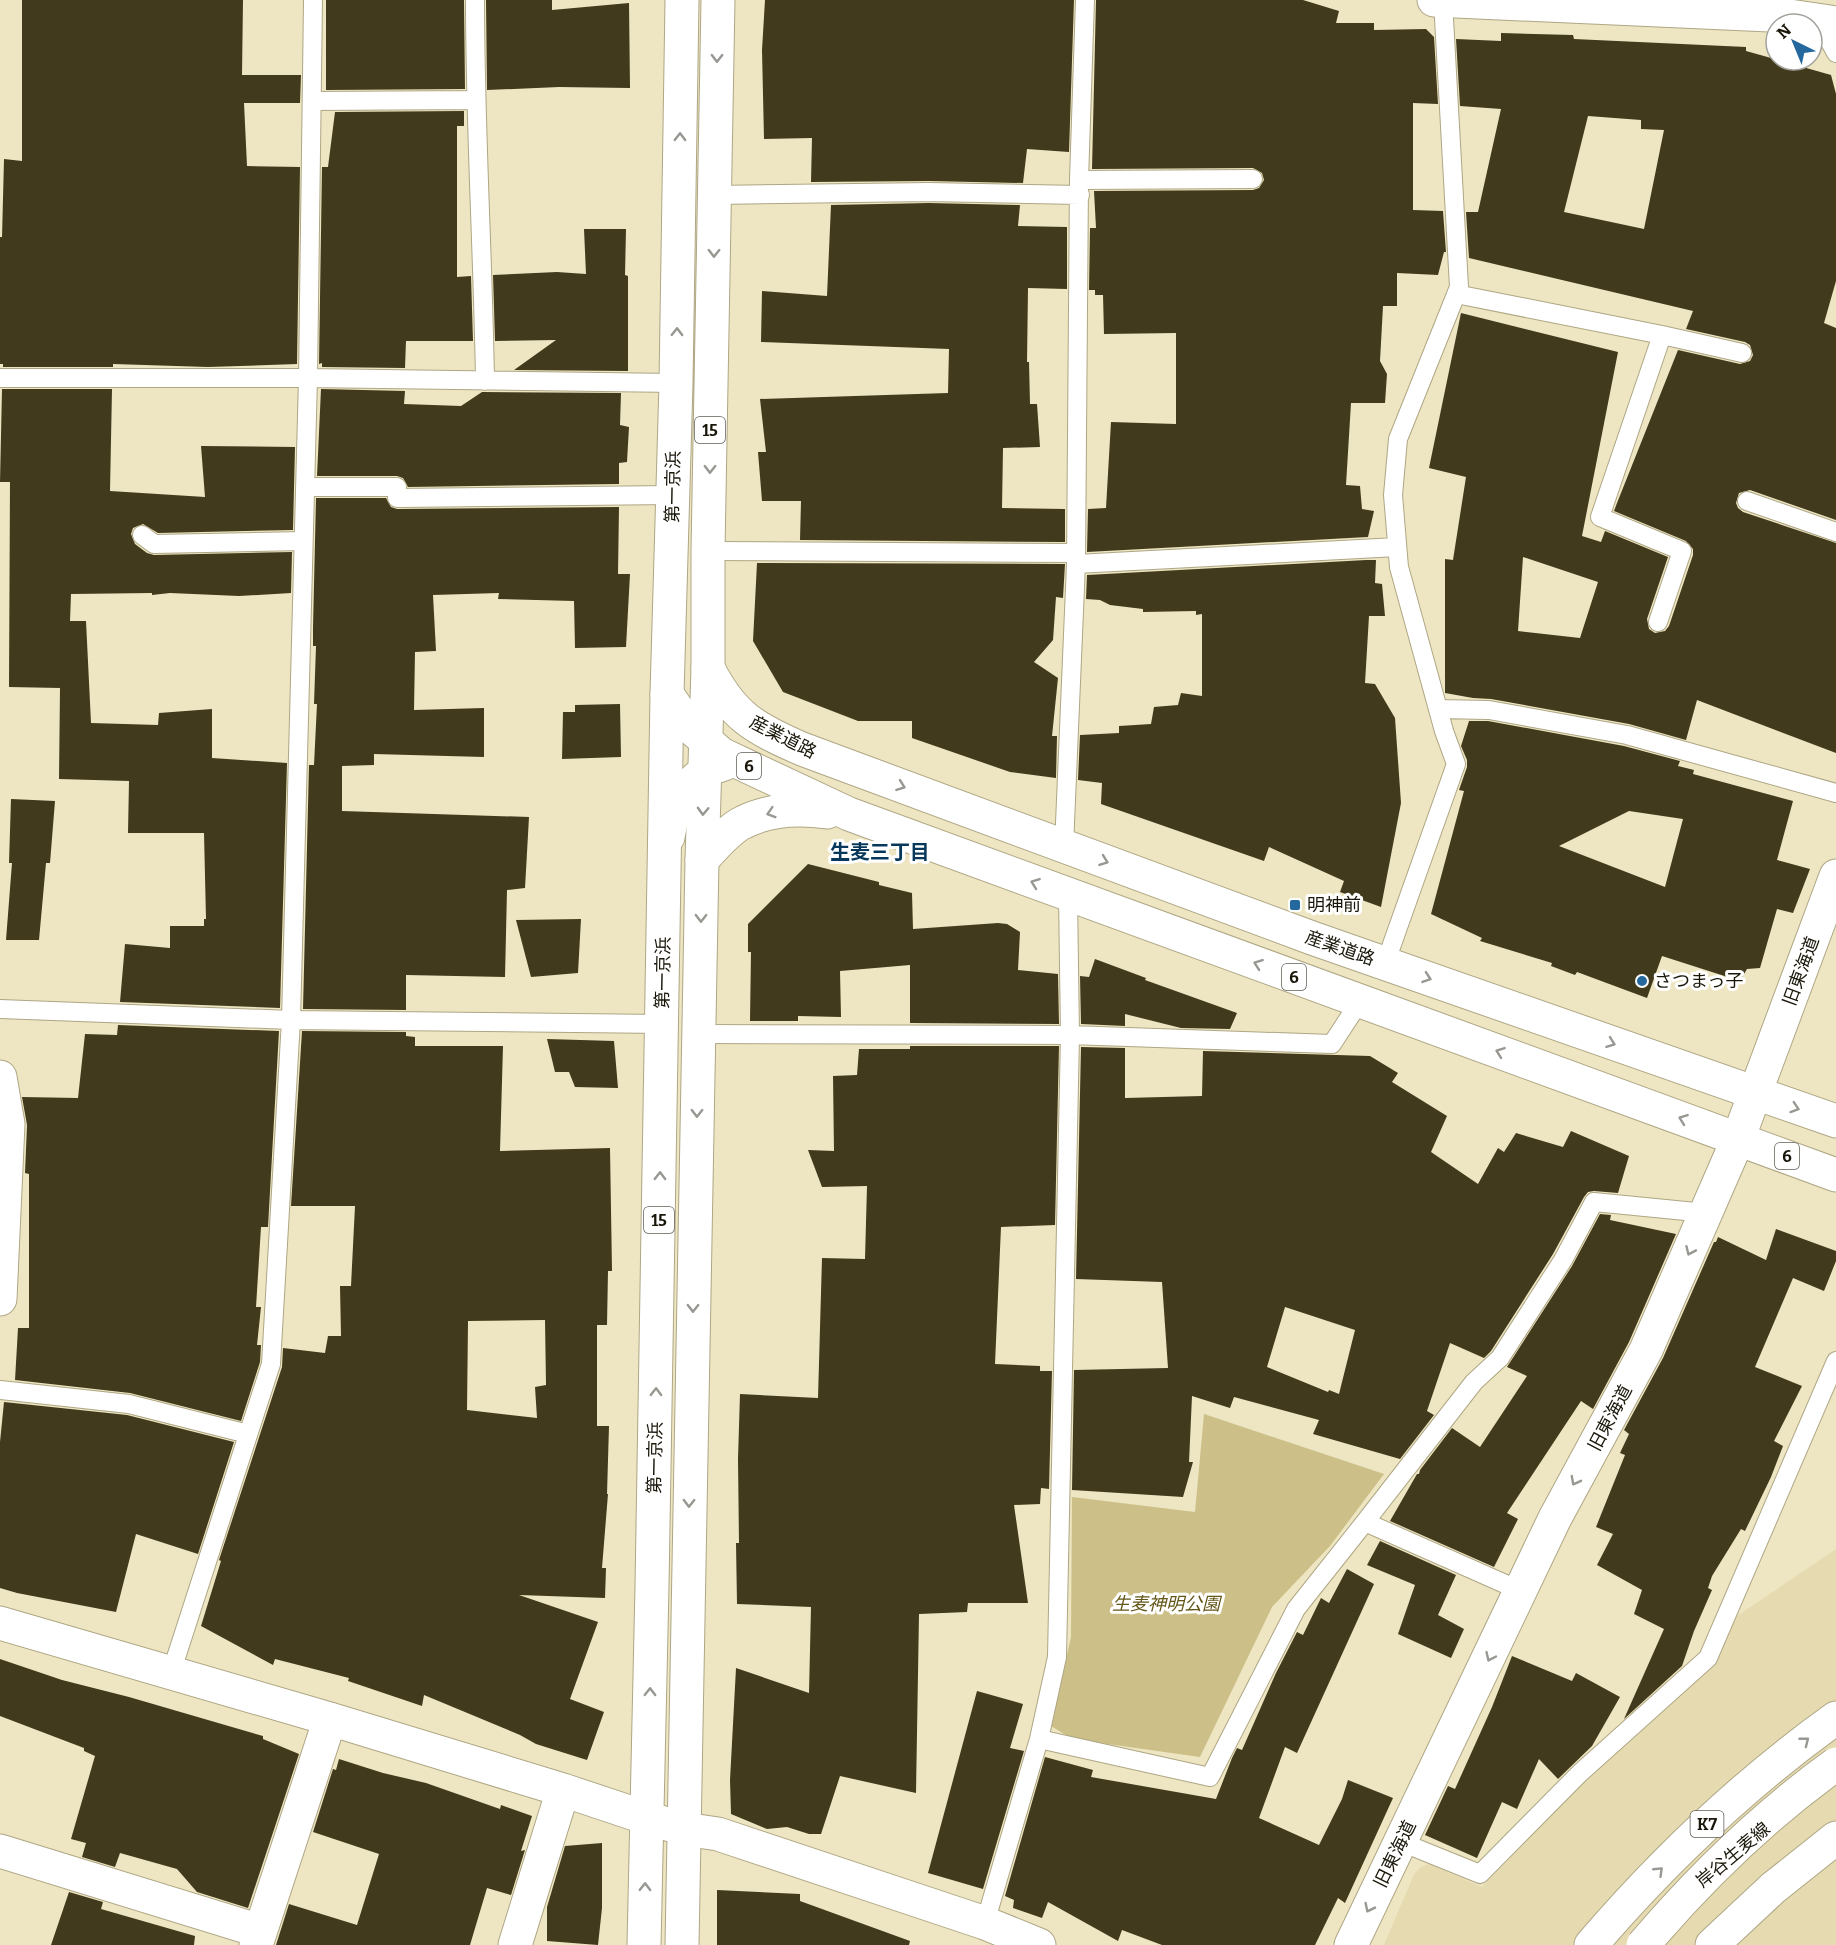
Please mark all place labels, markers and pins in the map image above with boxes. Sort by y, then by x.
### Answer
place label: 明神前 [1307,894,1361,916]
marker: 明神前 [1288,898,1302,912]
place label: さつまっ子 [1654,970,1743,992]
marker: さつまっ子 [1635,974,1649,988]

